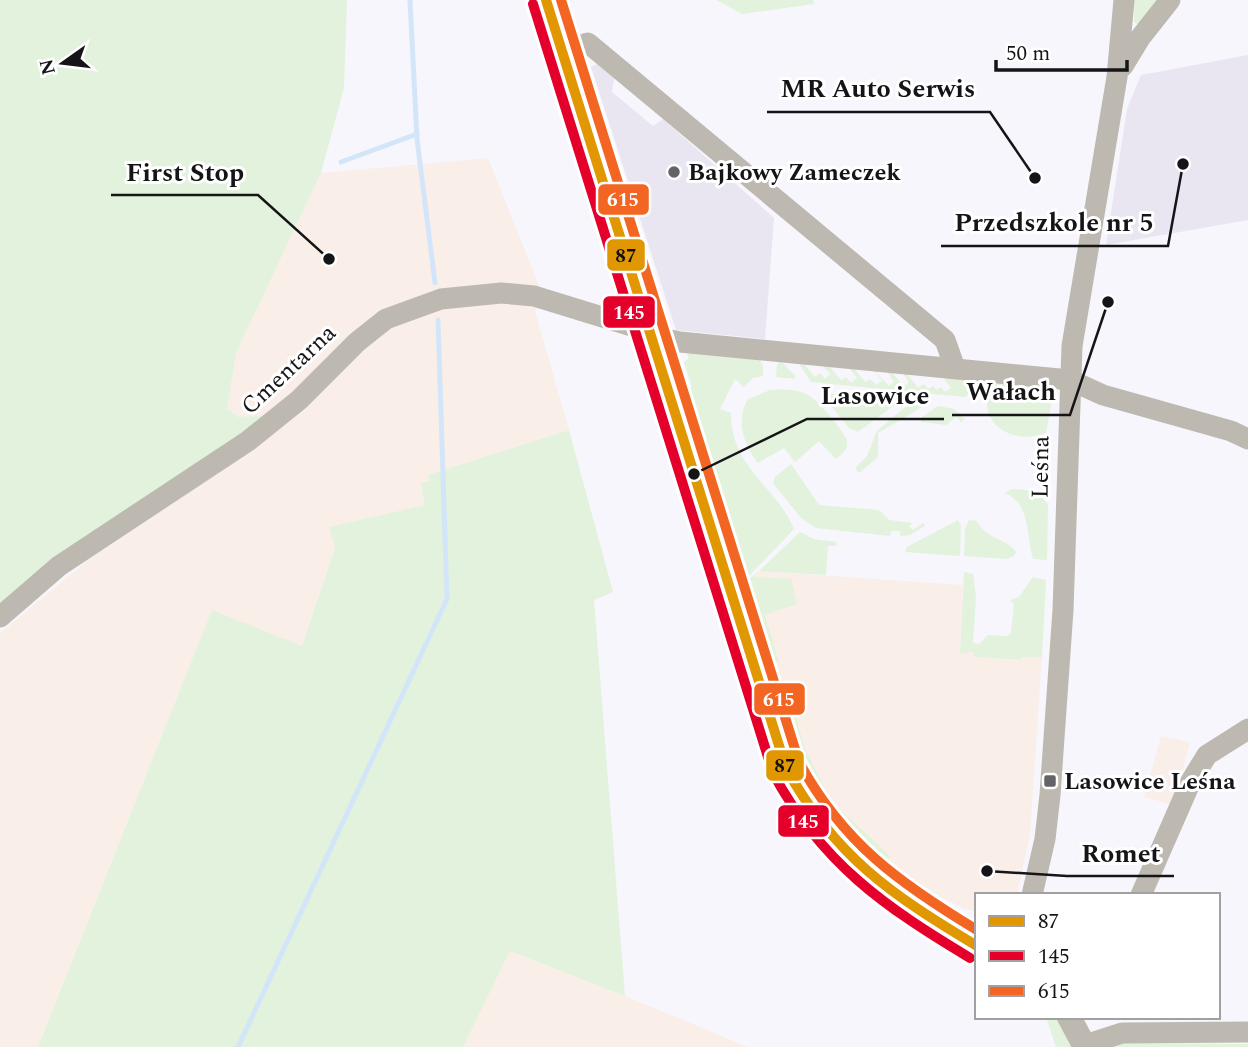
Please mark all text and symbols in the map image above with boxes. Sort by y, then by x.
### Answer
north arrow [28,28,98,98]
scale bar [996,28,1127,72]
text: 50 m [1006,38,1050,70]
text: N [32,56,64,78]
callout: MR Auto Serwis [767,65,990,112]
text: MR Auto Serwis [781,69,975,109]
callout: First Stop [111,148,258,195]
text: First Stop [126,153,244,193]
place label: Bajkowy Zameczek [688,155,901,191]
marker: Bajkowy Zameczek [666,164,682,180]
line badge: 615 [597,183,650,216]
text: 615 [607,186,639,215]
callout: Przedszkole nr 5 [941,199,1168,246]
text: Przedszkole nr 5 [954,203,1154,243]
line badge: 87 [606,238,646,272]
text: 87 [615,242,637,271]
line badge: 145 [602,295,656,329]
text: 145 [613,299,645,328]
street label: Cmentarna [233,316,345,423]
callout: Wałach [952,368,1070,415]
callout: Lasowice [807,372,944,419]
text: Wałach [966,372,1056,412]
text: Lasowice [821,376,929,416]
street label: Leśna [1022,435,1060,499]
line badge: 615 [753,682,806,716]
text: 615 [763,686,795,715]
line badge: 87 [765,749,805,782]
text: 87 [774,752,796,781]
place label: Lasowice Leśna [1064,764,1236,800]
marker: Lasowice Leśna [1042,773,1058,789]
line badge: 145 [777,804,830,838]
text: 145 [787,808,819,837]
callout: Romet [1067,829,1174,876]
text: Romet [1081,834,1161,874]
legend [975,893,1220,1019]
text: 87 [1038,906,1059,938]
text: 145 [1038,941,1070,973]
text: 615 [1038,976,1070,1008]

